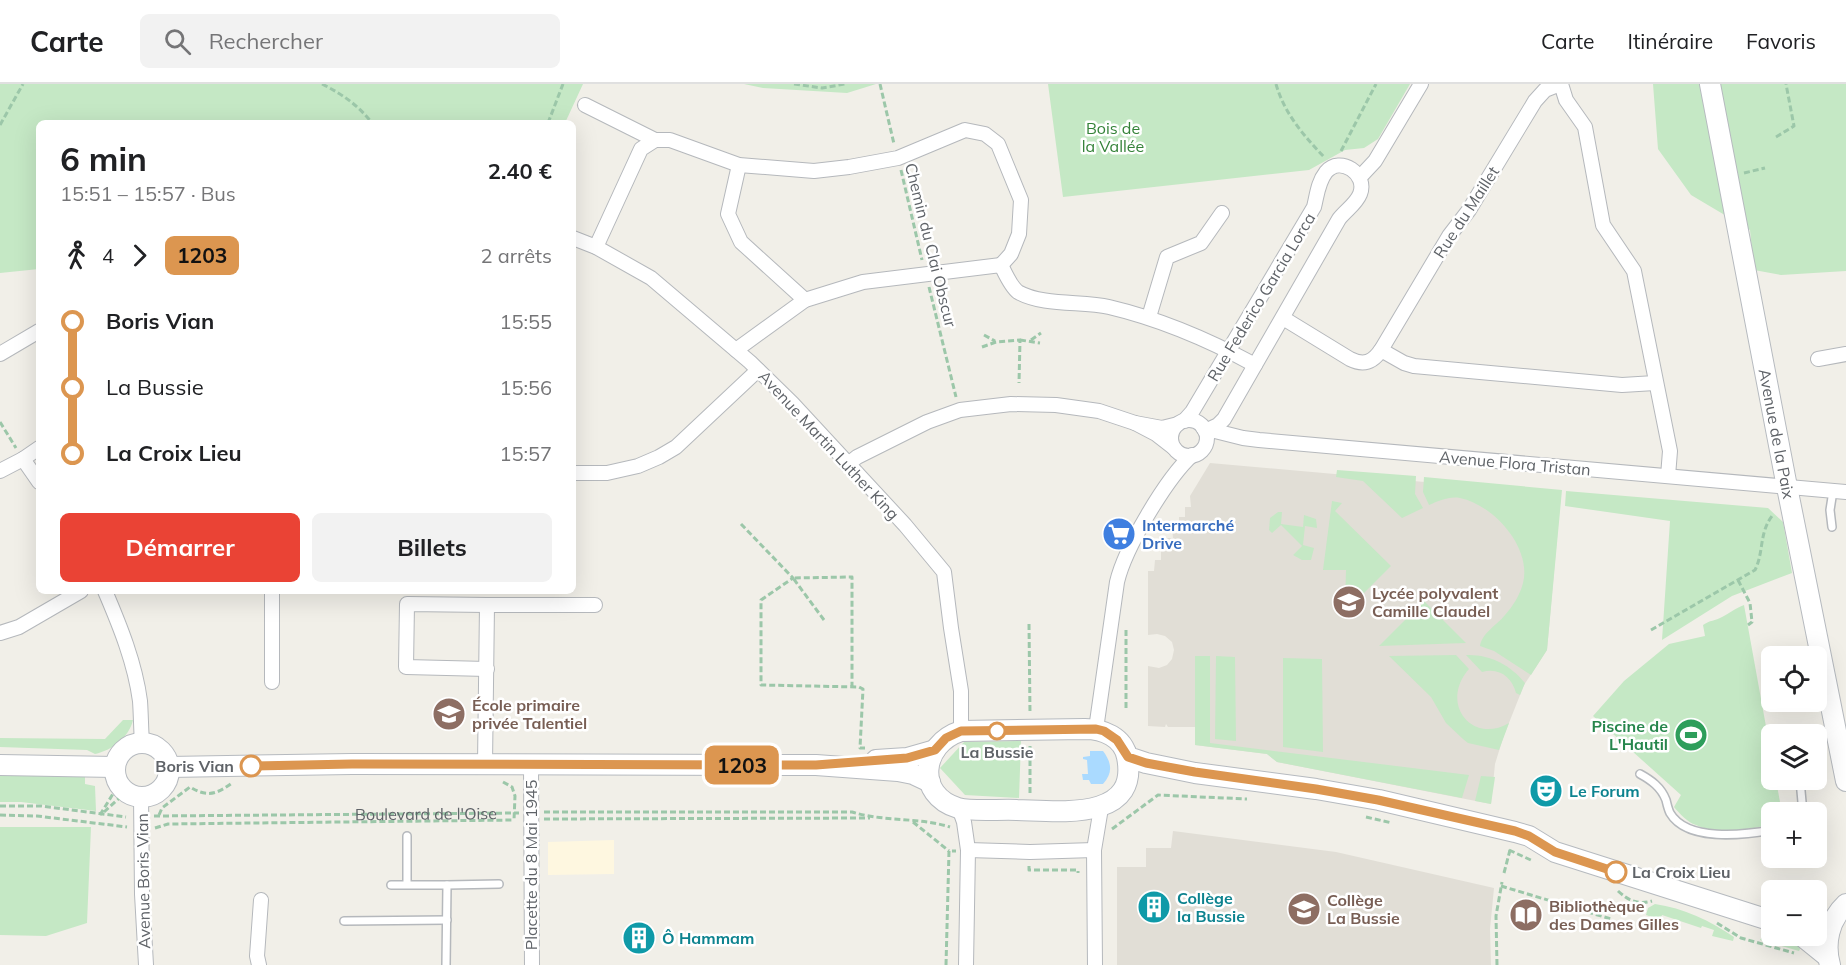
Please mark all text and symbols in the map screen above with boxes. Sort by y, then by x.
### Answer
search box [140,14,560,68]
text: Carte [30,24,104,59]
icon: search [161,25,194,58]
text: Rechercher [209,27,323,55]
text: Carte [1541,28,1595,54]
text: Itinéraire [1628,28,1713,54]
text: Favoris [1746,28,1816,54]
park label: Bois de la Vallée [1082,118,1144,156]
text: 6 min [60,138,147,179]
text: 2.40 € [488,157,552,185]
street label: Chemin du Clai Obscur [901,161,961,329]
street label: Rue du Maillet [1429,162,1503,262]
text: 15:51 – 15:57 · Bus [60,181,236,206]
street label: Rue Federico Garcia Lorca [1203,209,1319,385]
icon: walk [60,239,93,272]
icon: forward [123,239,156,272]
text: 1203 [177,242,227,268]
text: 4 [102,243,114,268]
text: 2 arrêts [481,243,552,268]
text: Boris Vian [106,307,214,335]
text: 15:55 [499,309,552,334]
street label: Avenue Martin Luther King [755,366,903,524]
street label: Avenue de la Paix [1755,367,1799,501]
text: La Bussie [106,373,204,401]
text: 15:56 [499,375,552,400]
text: La Croix Lieu [106,439,242,467]
text: 15:57 [499,441,552,466]
street label: Avenue Flora Tristan [1438,446,1592,480]
button: Démarrer [60,513,300,582]
button: Billets [312,513,552,582]
place label: Intermarché Drive [1142,515,1234,553]
supermarket icon: Intermarché Drive [1101,516,1137,552]
place label: Lycée polyvalent Camille Claudel [1372,583,1498,621]
school or university icon: Lycée polyvalent Camille Claudel [1331,584,1367,620]
map controls [1761,646,1827,946]
button: locate [1761,646,1827,712]
place label: École primaire privée Talentiel [472,695,587,733]
school or university icon: École primaire privée Talentiel [431,696,467,732]
place label: Piscine de L'Hautil [1591,716,1668,754]
sports icon: Piscine de L'Hautil [1673,717,1709,753]
marker: La Bussie [988,722,1006,740]
button: layers [1761,724,1827,790]
place label: La Bussie [961,742,1034,762]
line badge: 1203 [700,746,784,784]
text: 1203 [717,752,767,778]
marker: Boris Vian [240,755,262,777]
place label: Boris Vian [155,756,234,776]
theatre icon: Le Forum [1528,773,1564,809]
street label: Placette du 8 Mai 1945 [521,780,541,950]
place label: Le Forum [1569,781,1640,801]
button: + [1761,802,1827,868]
street label: Boulevard de l'Oise [355,803,497,824]
street label: Avenue Boris Vian [132,813,154,949]
marker: La Croix Lieu [1605,861,1627,883]
place label: La Croix Lieu [1632,862,1731,882]
button: − [1761,880,1827,946]
place label: Collège la Bussie [1177,888,1245,926]
building icon: Collège la Bussie [1136,889,1172,925]
place label: Collège La Bussie [1327,890,1400,928]
school or university icon: Collège La Bussie [1286,891,1322,927]
place label: Bibliothèque des Dames Gilles [1549,896,1679,934]
library icon: Bibliothèque des Dames Gilles [1508,897,1544,933]
building icon: Ô Hammam [621,920,657,956]
place label: Ô Hammam [662,928,754,948]

